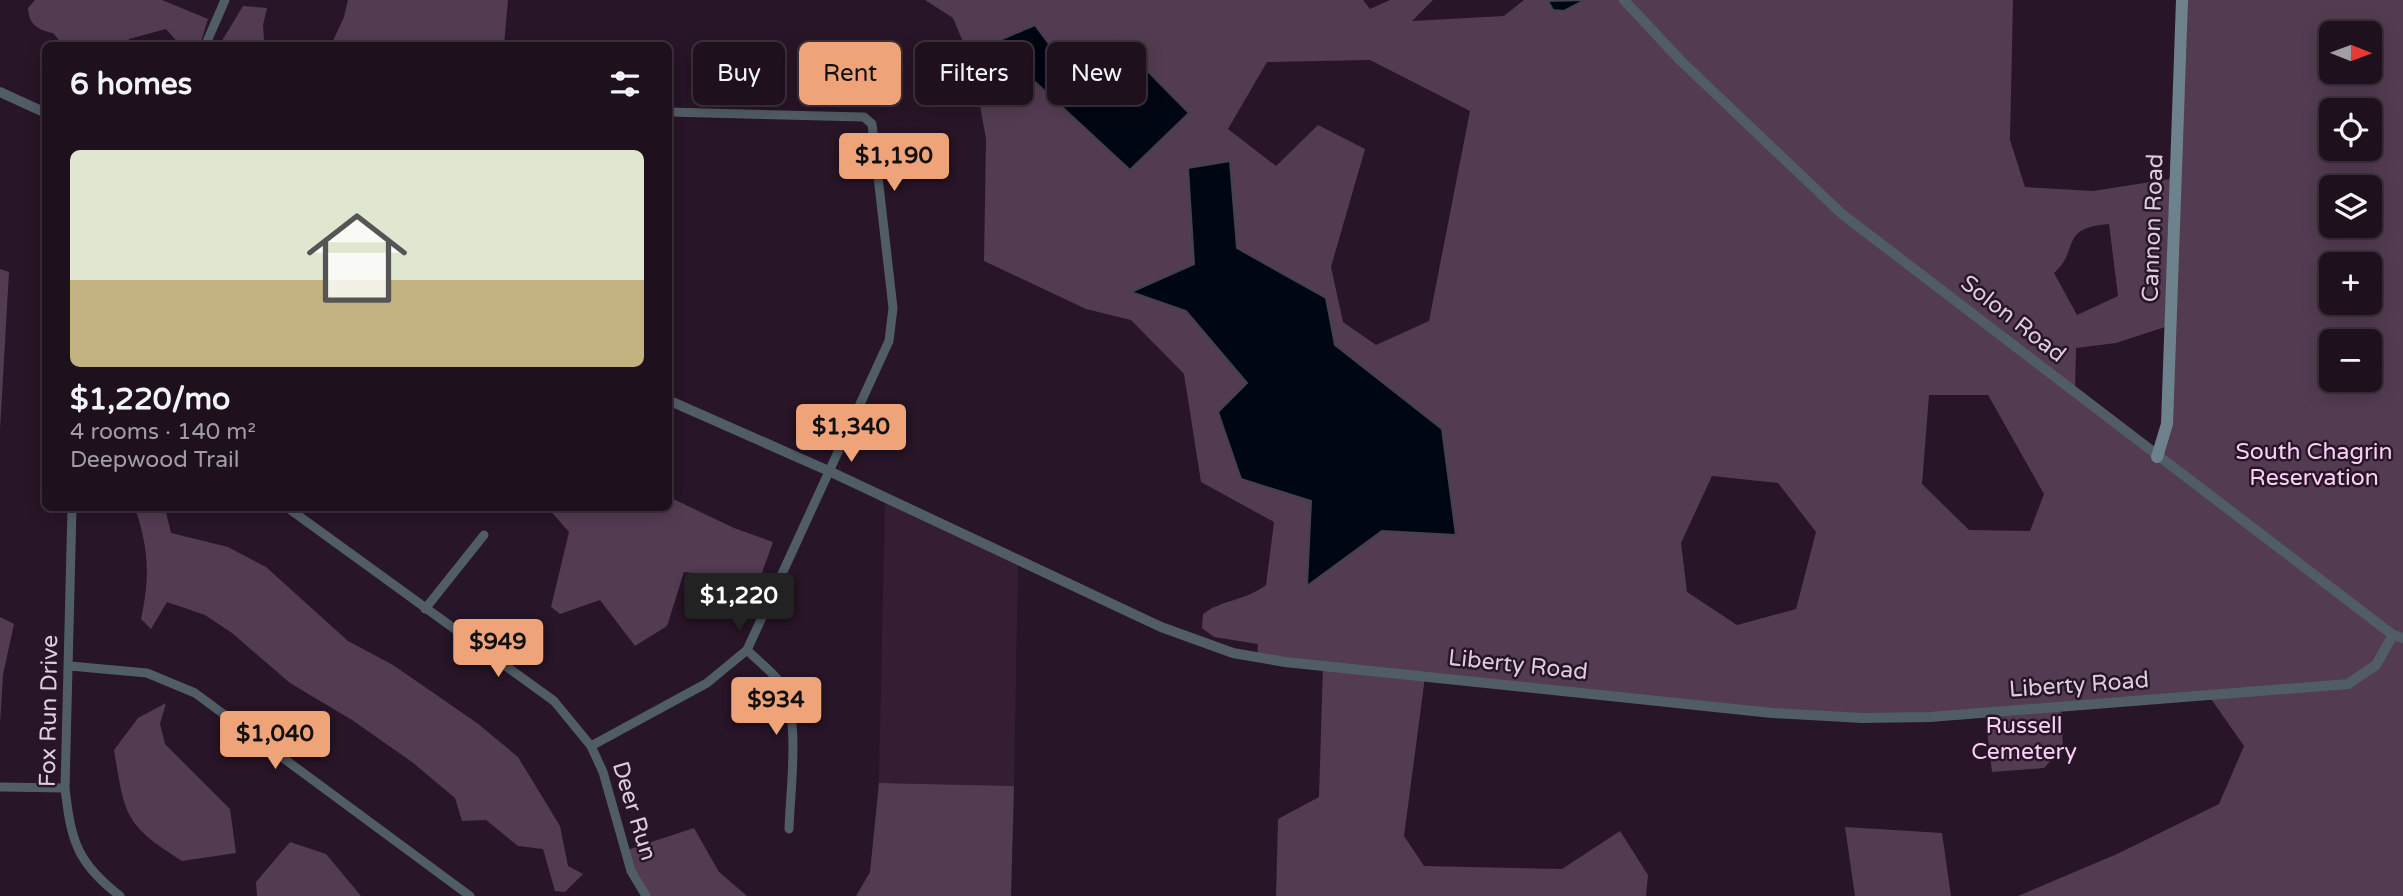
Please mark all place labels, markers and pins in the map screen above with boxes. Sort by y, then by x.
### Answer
pin: $1,190 [837,134,951,193]
pin: $1,340 [794,405,908,464]
pin: $1,220 [682,574,796,633]
pin: $949 [457,620,539,679]
pin: $934 [735,678,817,737]
pin: $1,040 [218,712,332,771]

